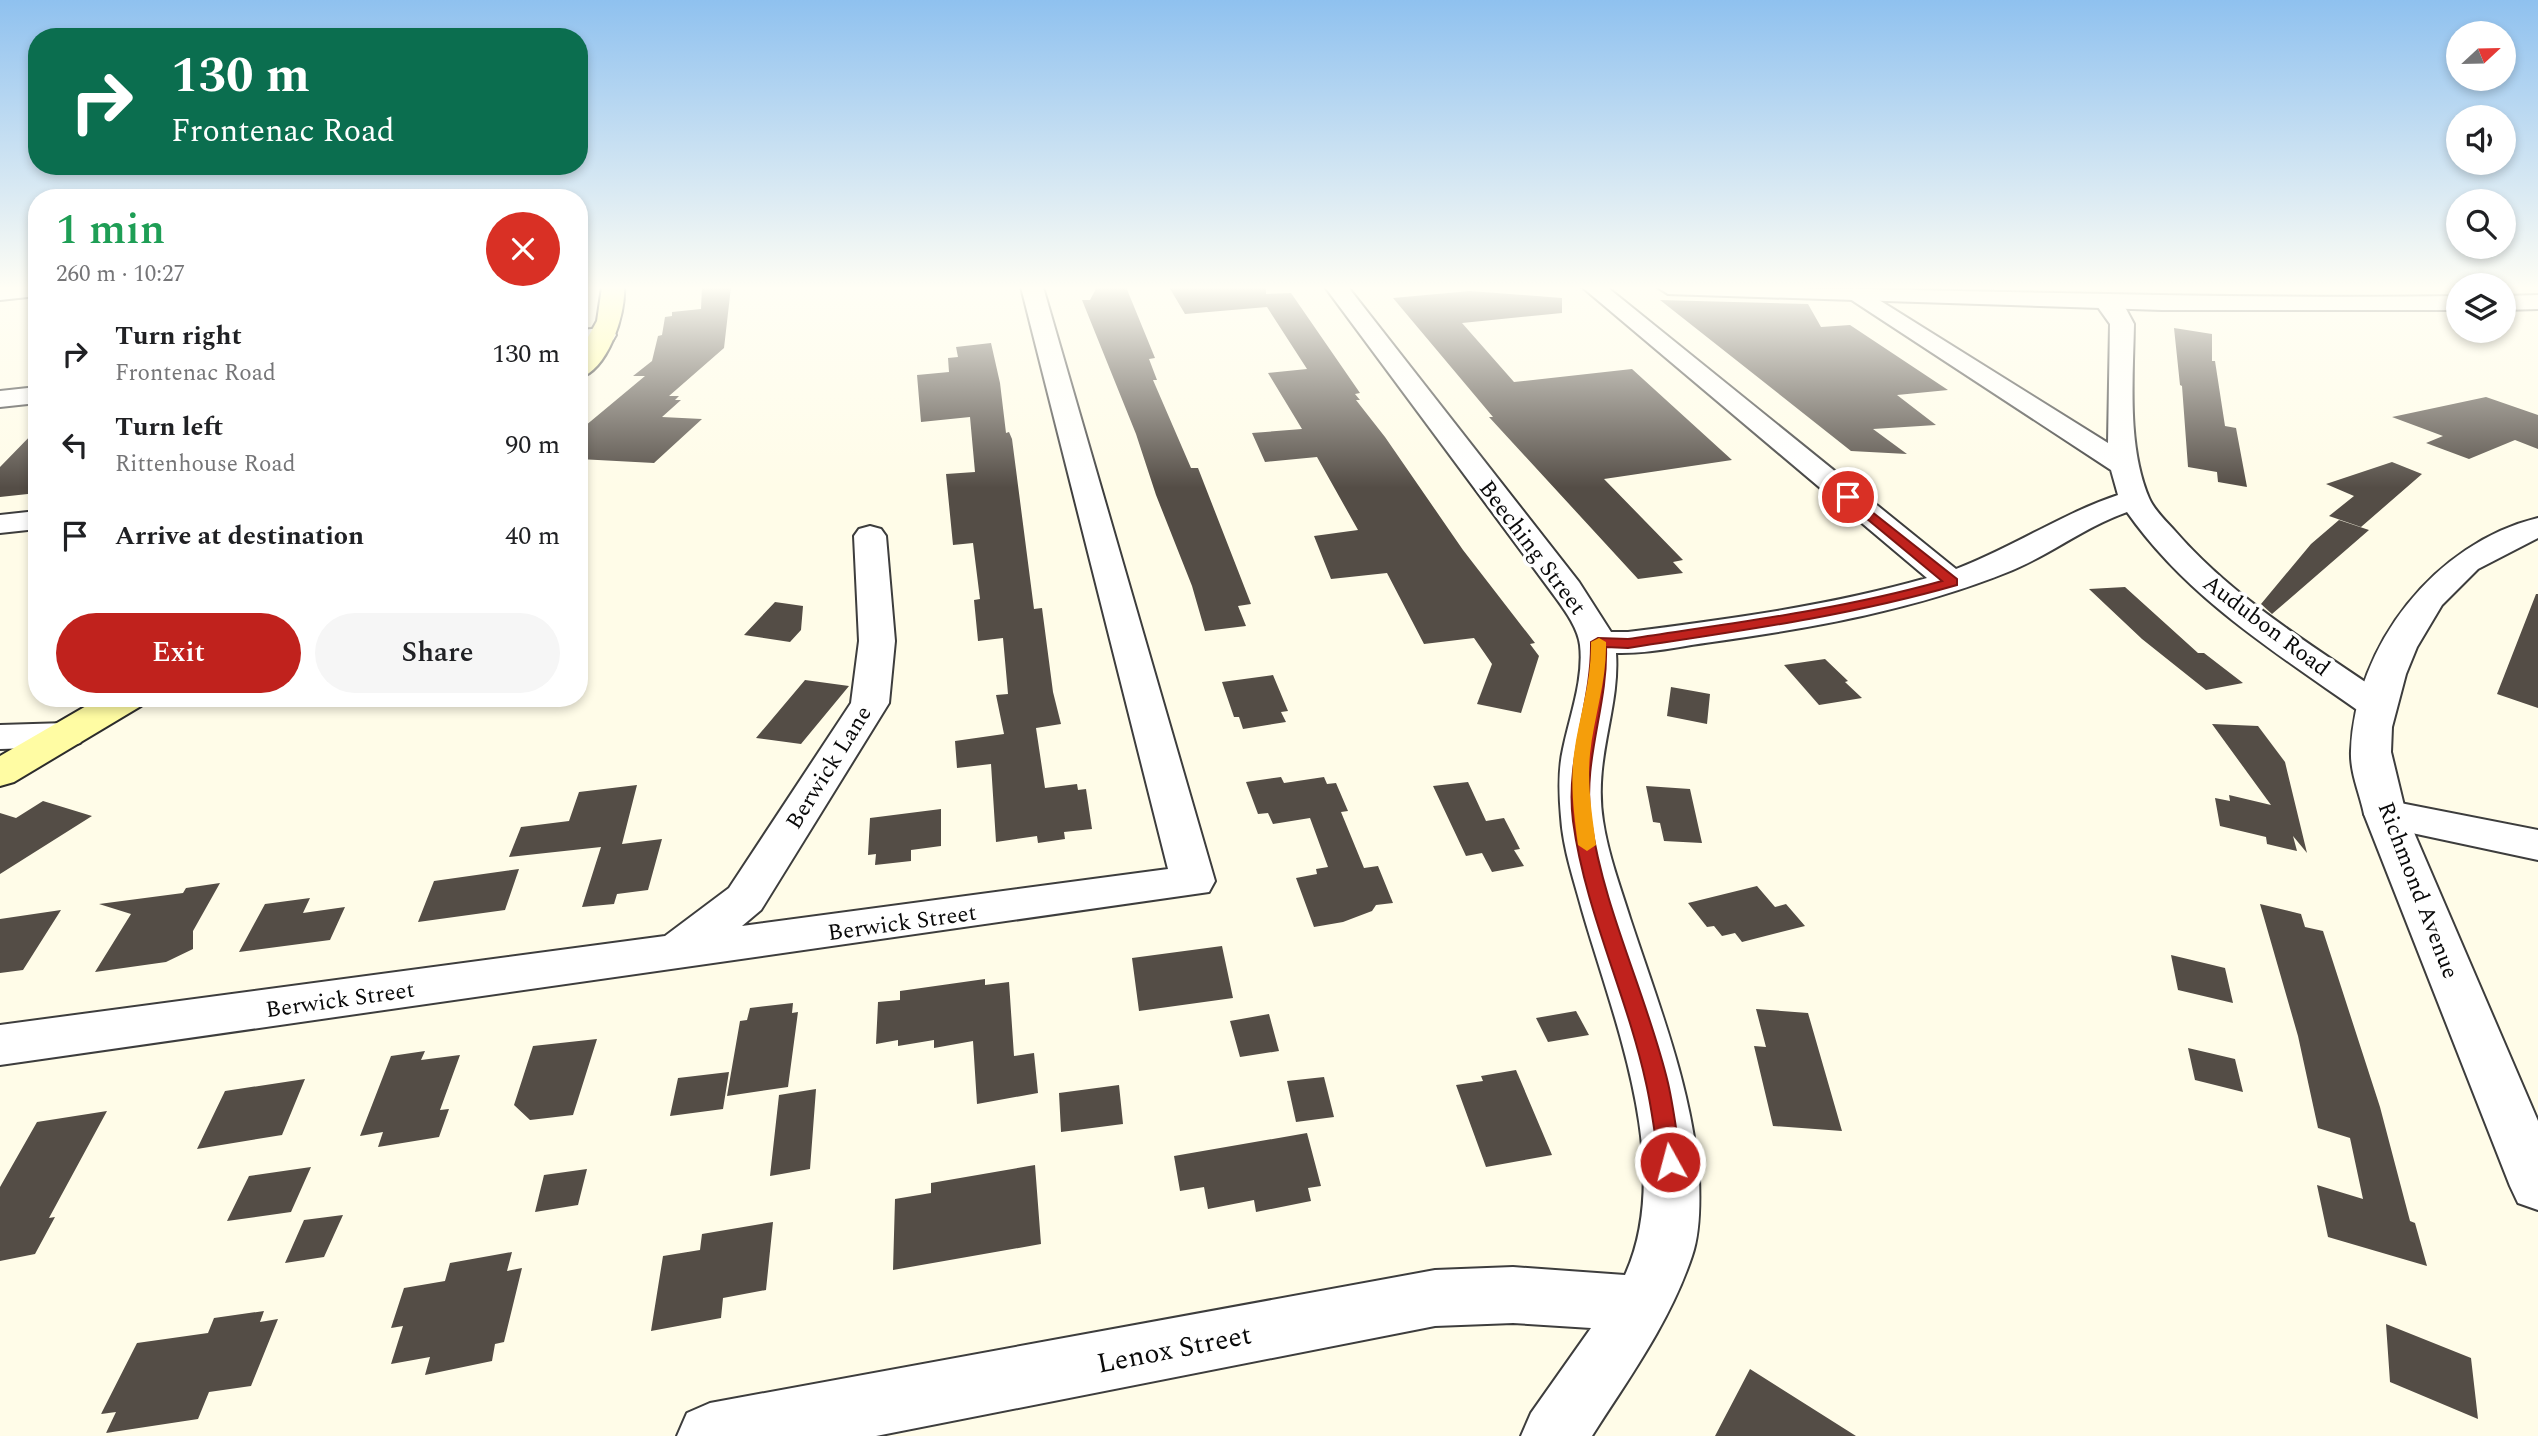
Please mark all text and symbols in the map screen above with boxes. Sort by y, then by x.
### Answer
north arrow [2446,21,2516,91]
map controls [2446,21,2516,343]
text: 130 m [171,39,310,114]
icon: right [56,56,147,147]
button: sound [2446,105,2516,175]
text: Frontenac Road [171,107,395,156]
button: search [2446,189,2516,259]
text: 1 min [56,199,165,262]
button: close [486,212,560,286]
text: 260 m · 10:27 [56,257,185,292]
button: layers [2446,273,2516,343]
text: Turn right [115,316,242,356]
text: 130 m [492,334,560,374]
icon: right [56,335,94,373]
text: Frontenac Road [115,356,276,391]
text: Turn left [115,407,223,447]
text: 90 m [505,425,560,465]
icon: left [56,426,94,464]
text: Rittenhouse Road [115,447,296,482]
pin [1818,467,1878,527]
street label: Beeching Street [1469,473,1594,623]
icon: arrive [1829,478,1867,516]
text: Arrive at destination [115,516,364,556]
text: 40 m [505,516,560,556]
icon: arrive [56,517,94,555]
street label: Audubon Road [2195,567,2337,686]
button: Exit [56,613,301,693]
button: Share [315,613,560,693]
street label: Berwick Lane [777,699,881,836]
street label: Richmond Avenue [2368,797,2467,984]
street label: Berwick Street [825,896,979,951]
street label: Berwick Street [263,973,417,1028]
position arrow [1633,1125,1707,1199]
street label: Lenox Street [1093,1313,1255,1386]

